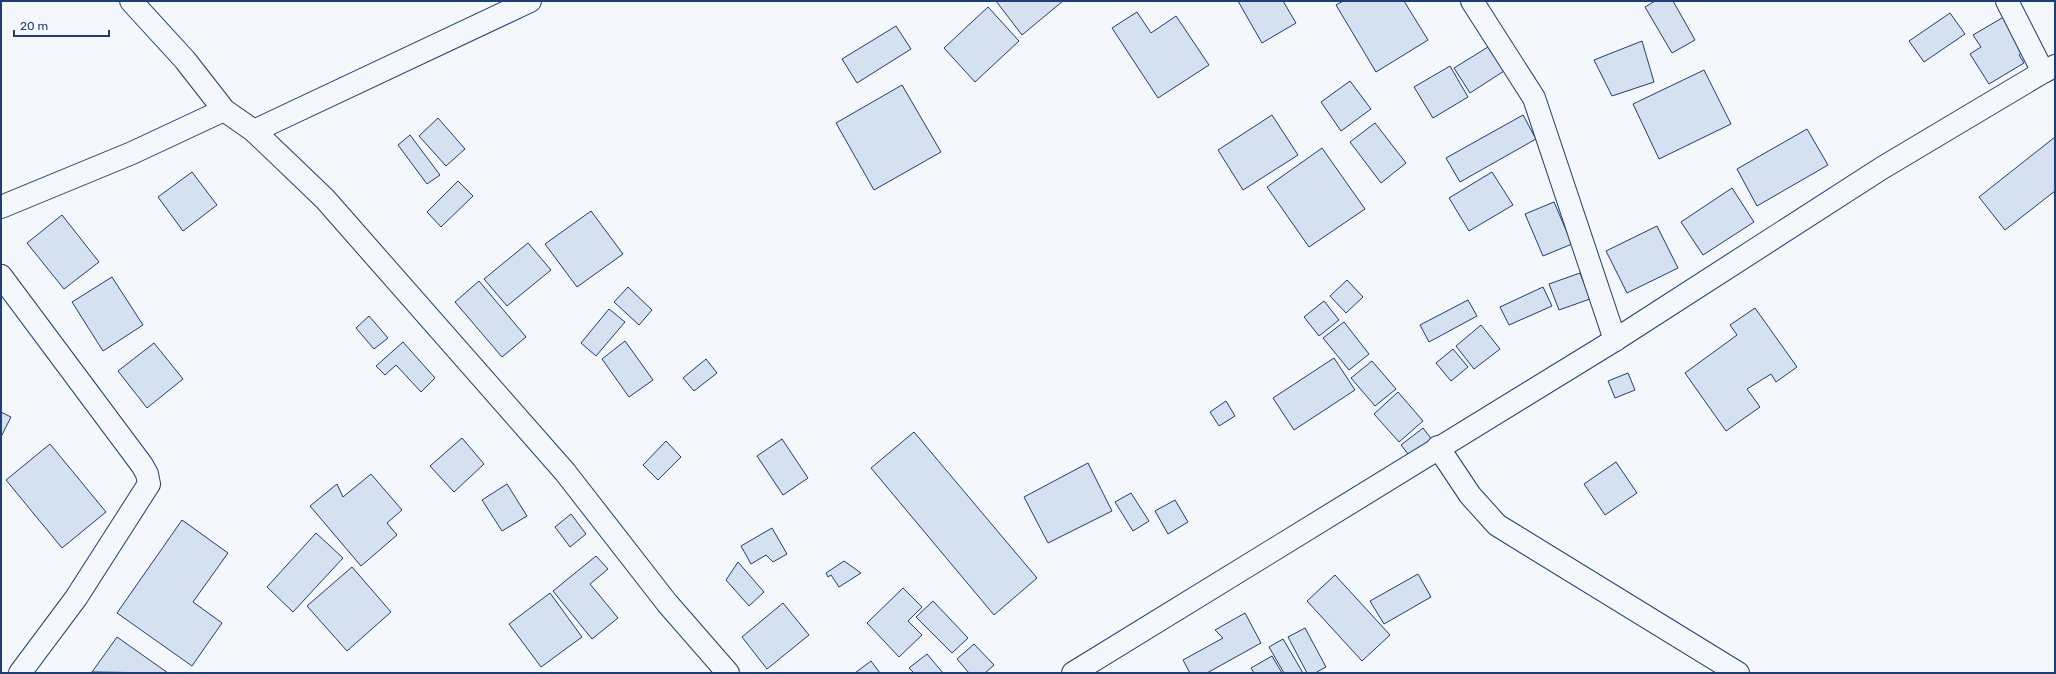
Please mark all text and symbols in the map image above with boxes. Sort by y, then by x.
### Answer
scale bar [14,12,109,38]
text: 20 m [20,19,48,33]

